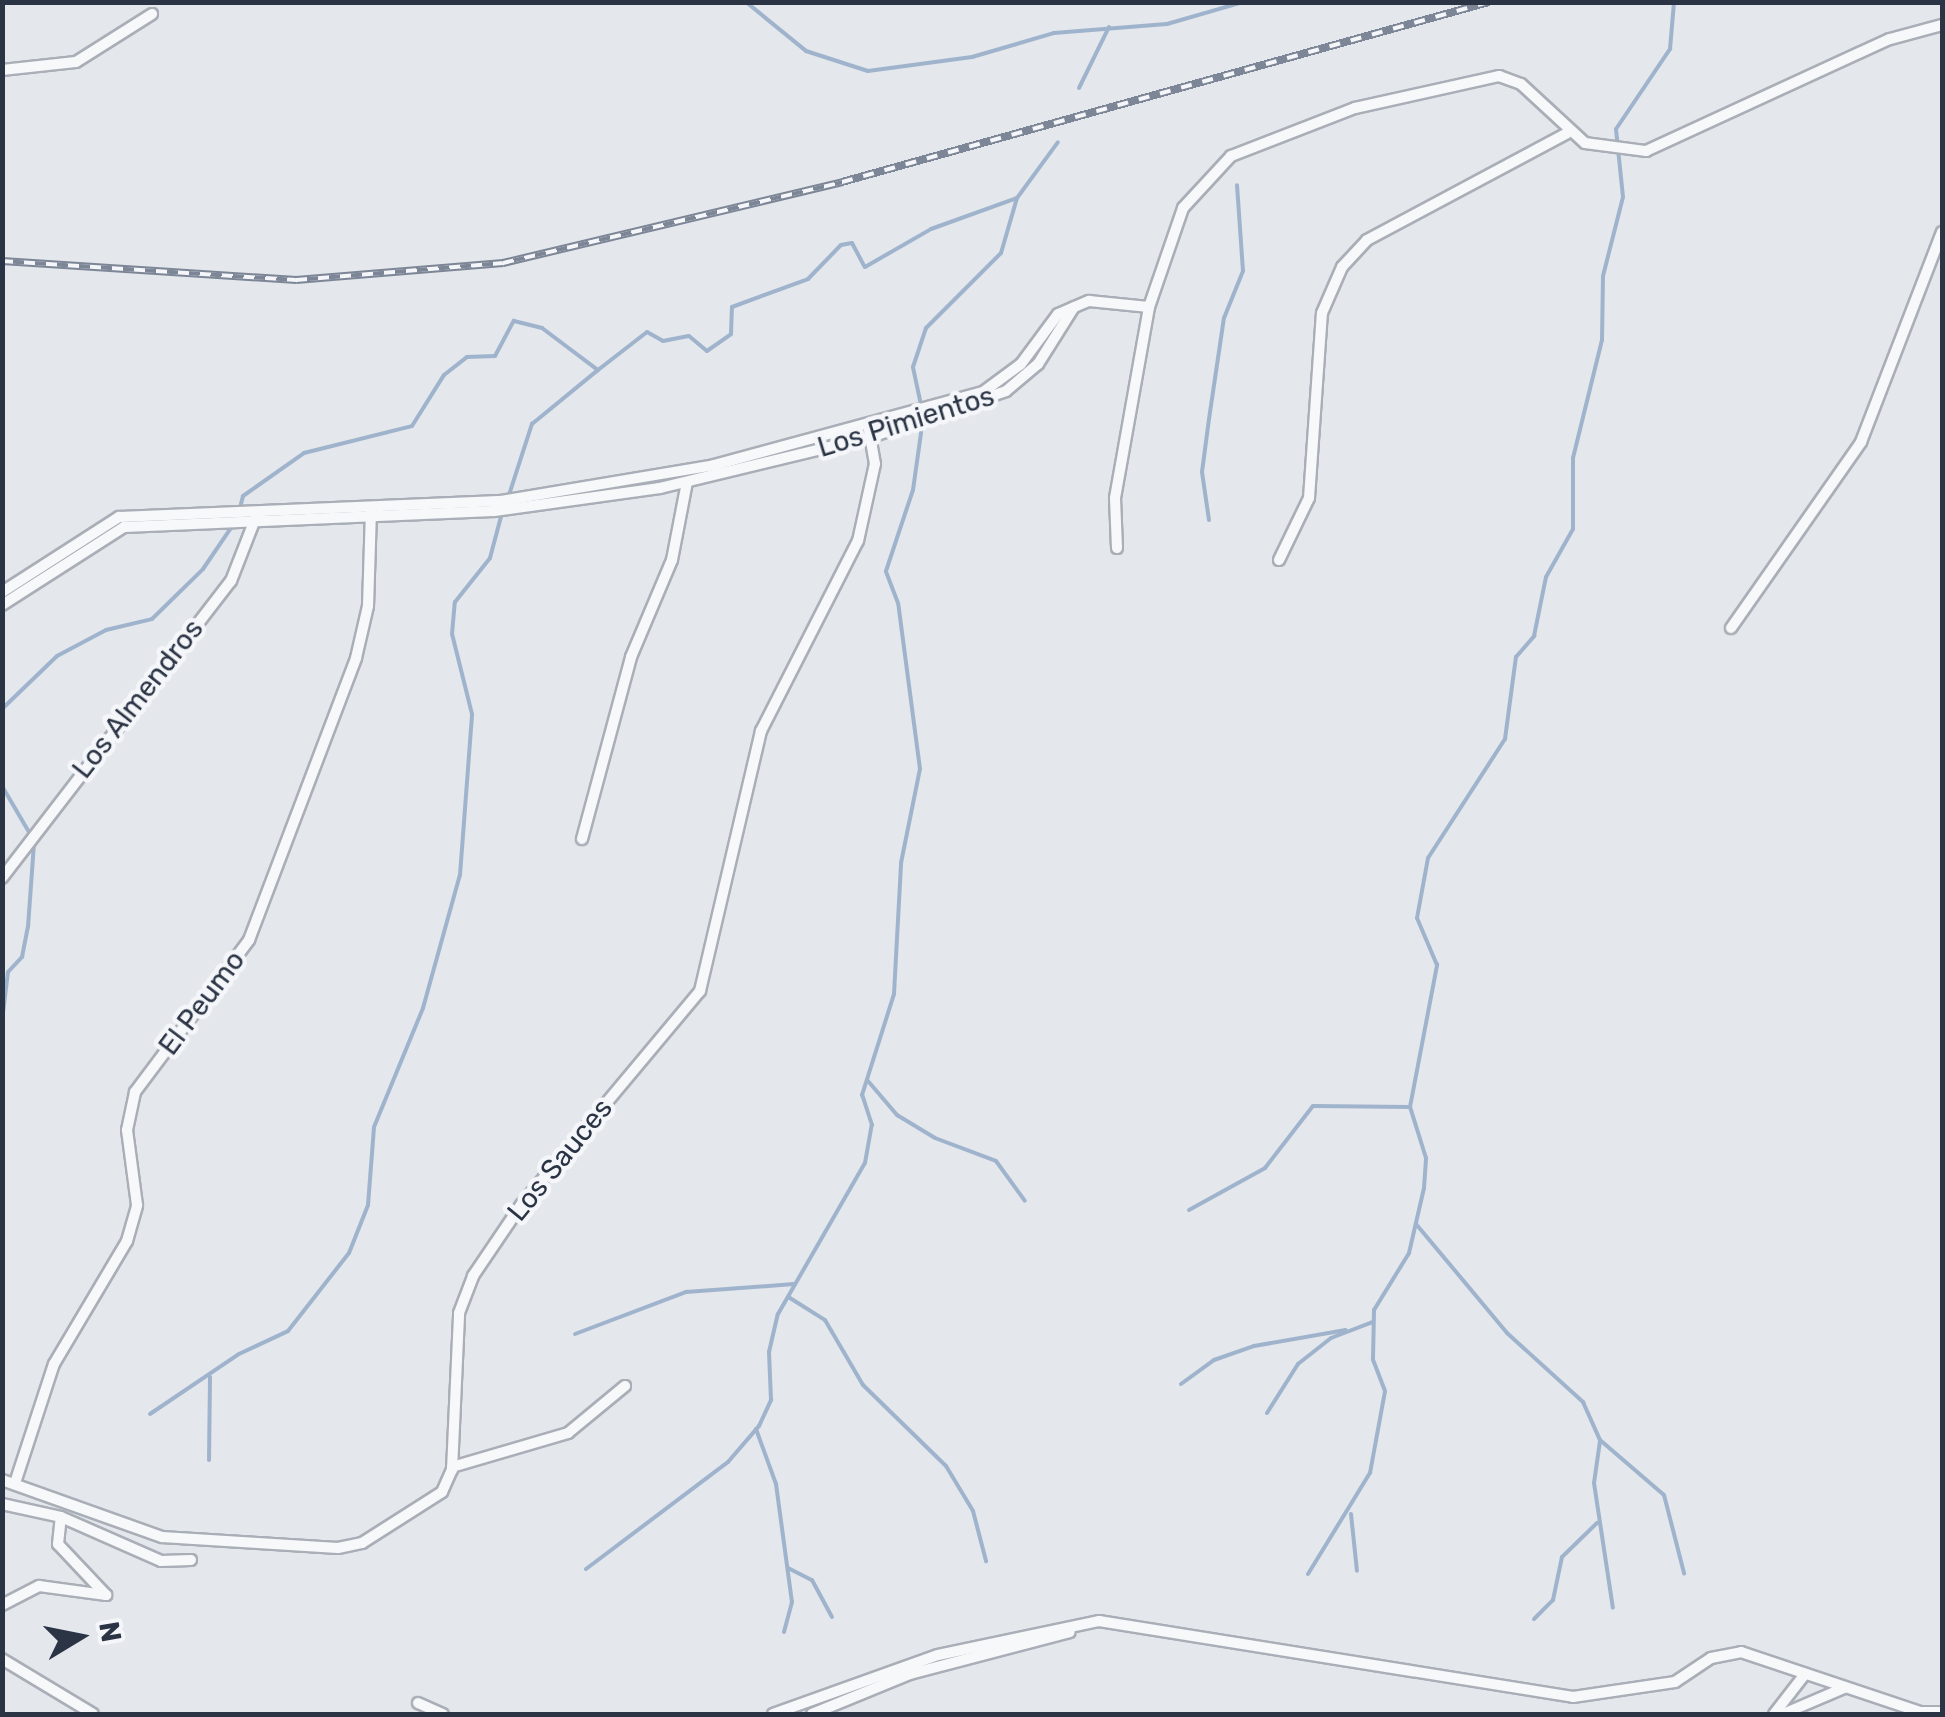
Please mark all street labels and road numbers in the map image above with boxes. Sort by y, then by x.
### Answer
street label: Los Pimientos [814,379,998,465]
street label: Los Almendros [65,613,211,785]
street label: El Peumo [152,944,252,1062]
street label: Los Sauces [500,1092,620,1228]

